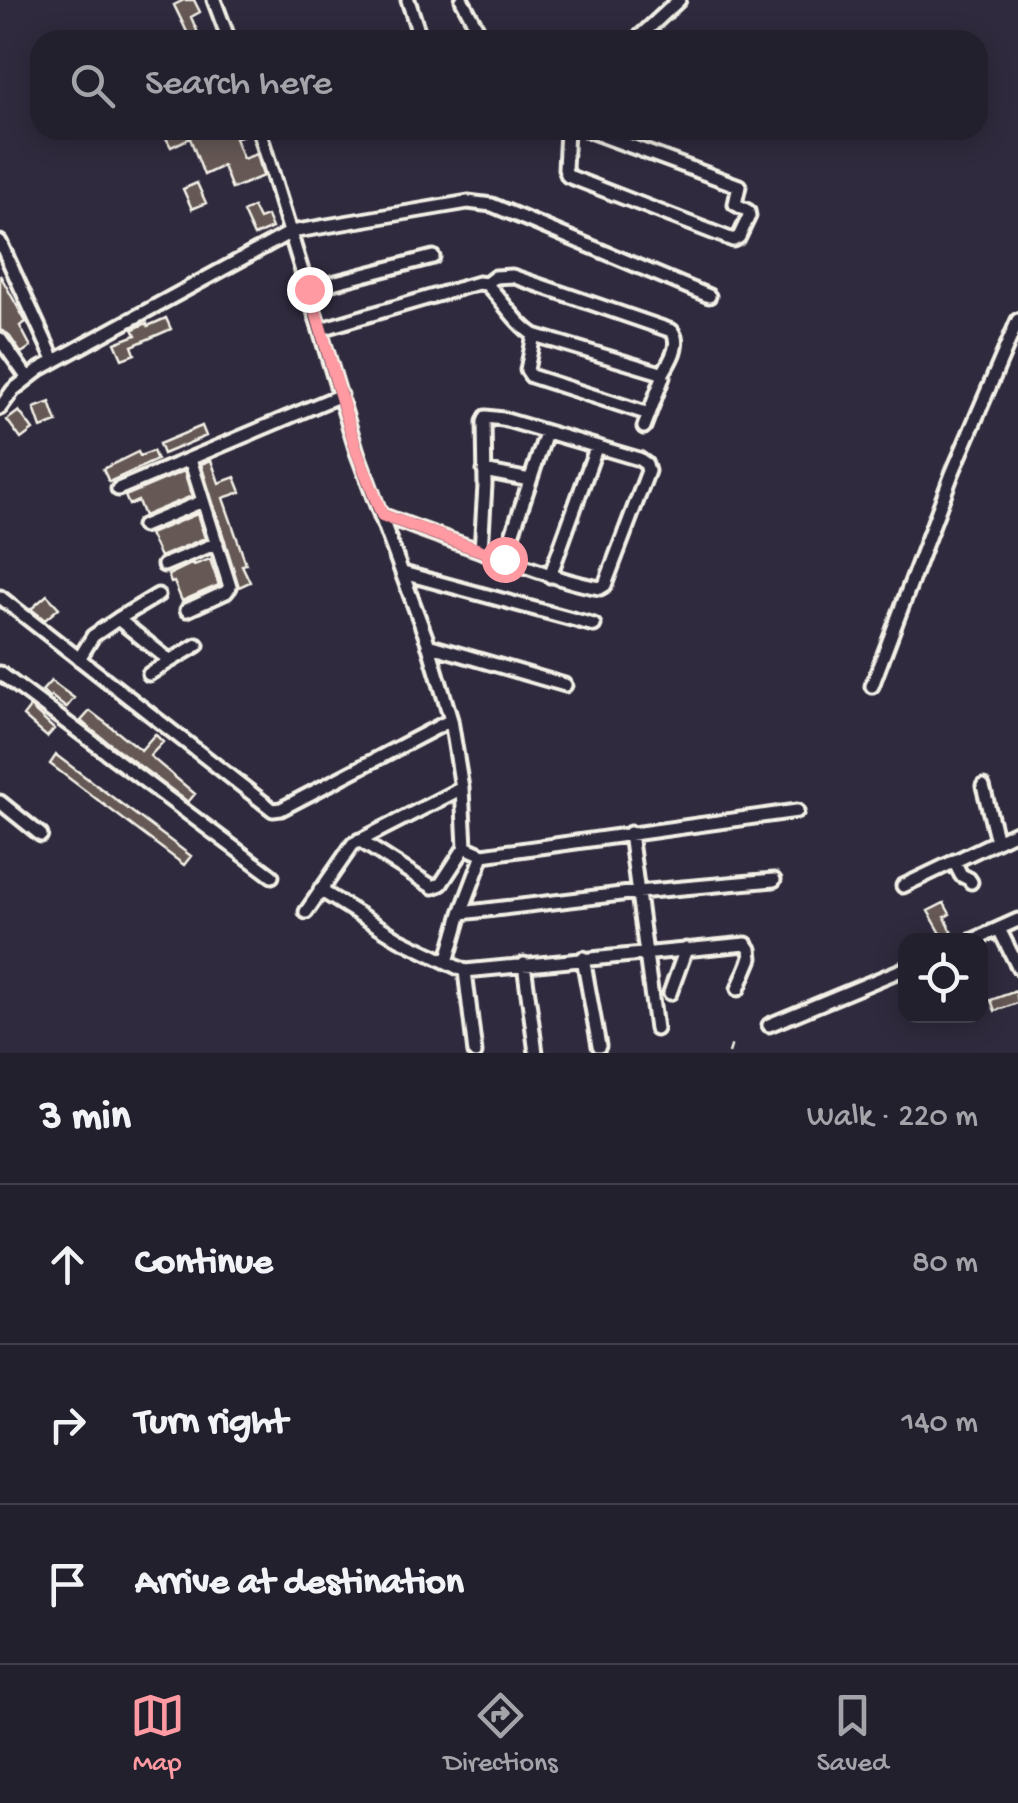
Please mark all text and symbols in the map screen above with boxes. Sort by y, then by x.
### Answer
search box [30,30,988,140]
icon: search [65,58,120,113]
text: Search here [145,63,332,107]
route end [287,267,333,313]
route start [482,537,528,583]
map controls [898,933,988,1023]
button: locate [898,933,988,1023]
text: 3 min [40,1094,131,1143]
text: Walk · 220 m [807,1099,978,1137]
icon: ahead [40,1237,95,1292]
text: Continue [135,1242,273,1286]
text: 80 m [912,1245,978,1283]
icon: right [40,1397,95,1452]
text: Turn right [135,1402,287,1446]
text: 140 m [901,1405,978,1443]
icon: arrive [40,1557,95,1612]
text: Arrive at destination [135,1562,464,1606]
tab: Map [130,1688,185,1781]
tab: Directions [444,1688,558,1781]
tab: Saved [817,1688,888,1781]

